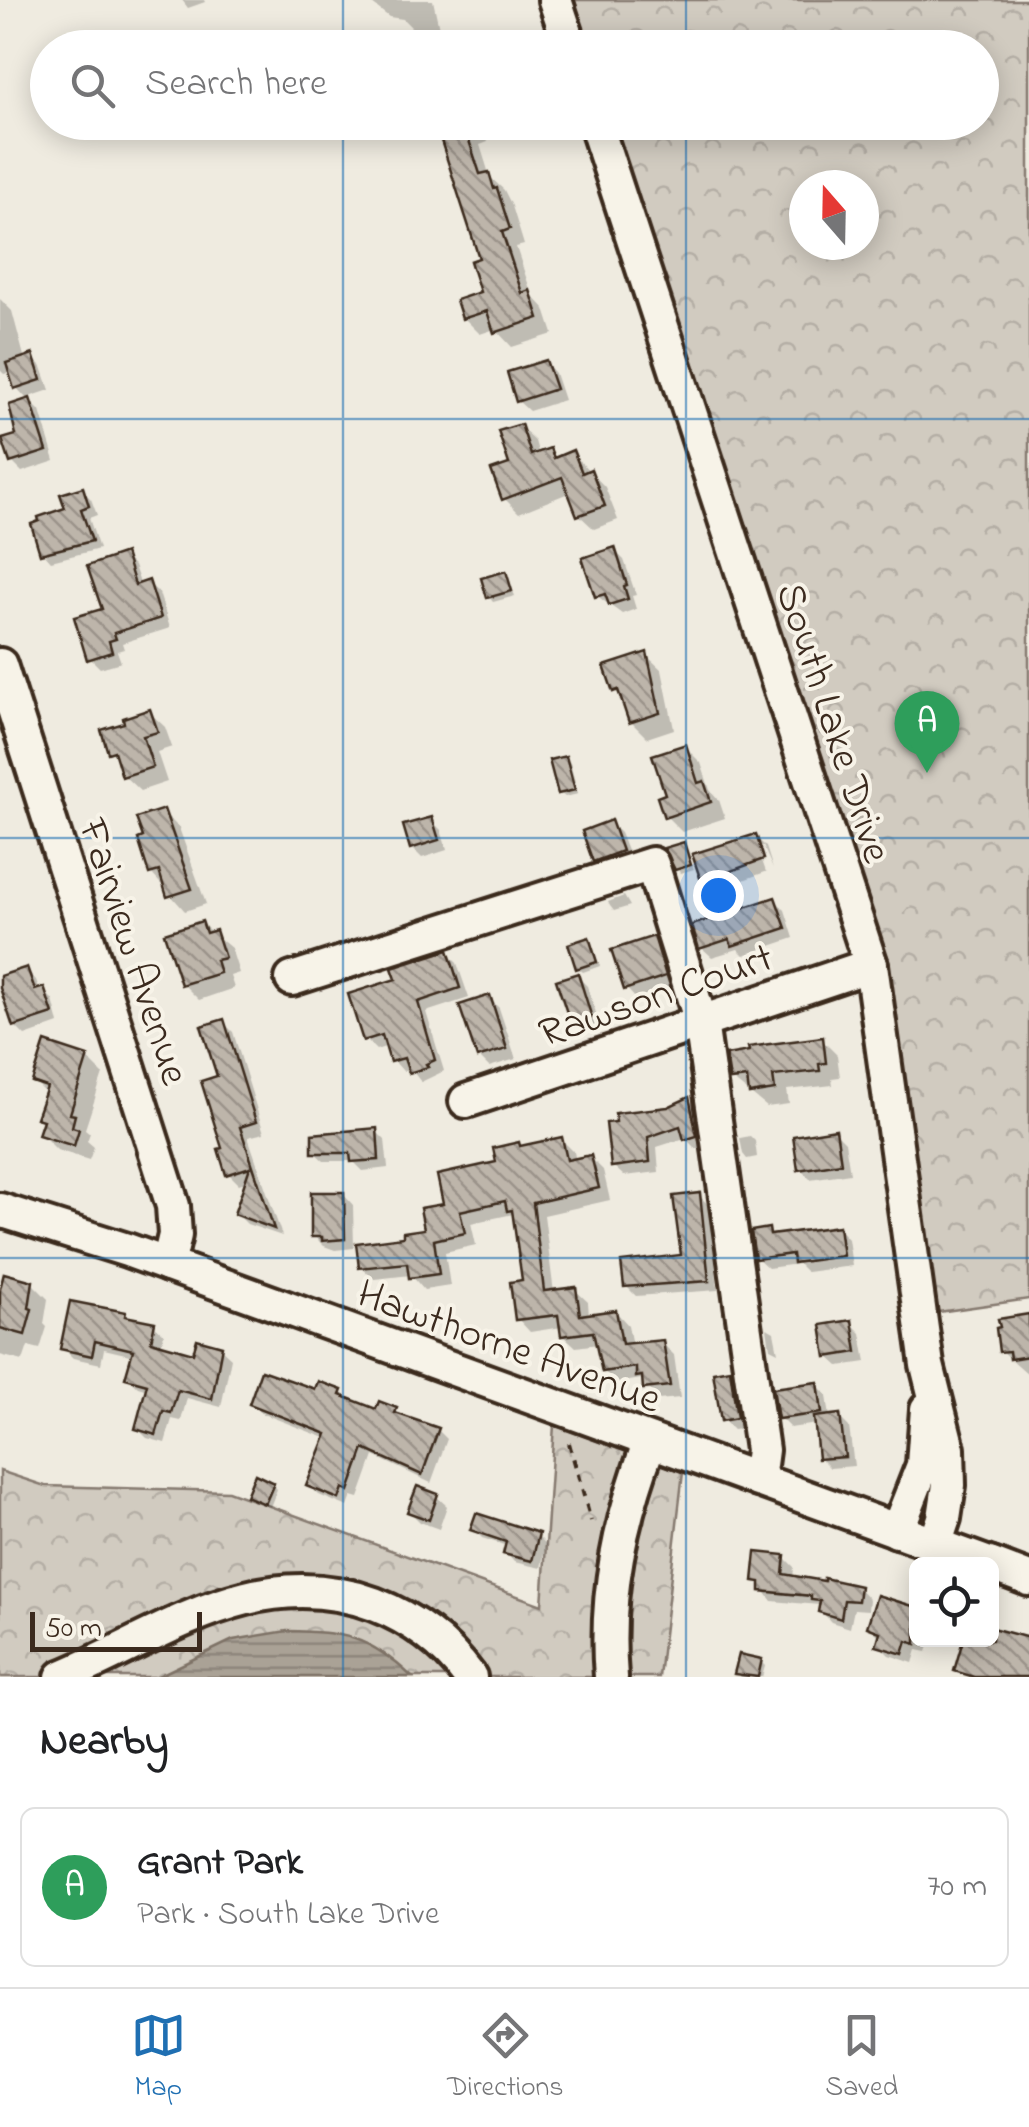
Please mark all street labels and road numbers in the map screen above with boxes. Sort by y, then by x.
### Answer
street label: South Lake Drive [758,576,906,871]
street label: Fairview Avenue [60,810,204,1094]
street label: Rawson Court [531,929,782,1066]
street label: Hawthorne Avenue [348,1265,669,1432]

